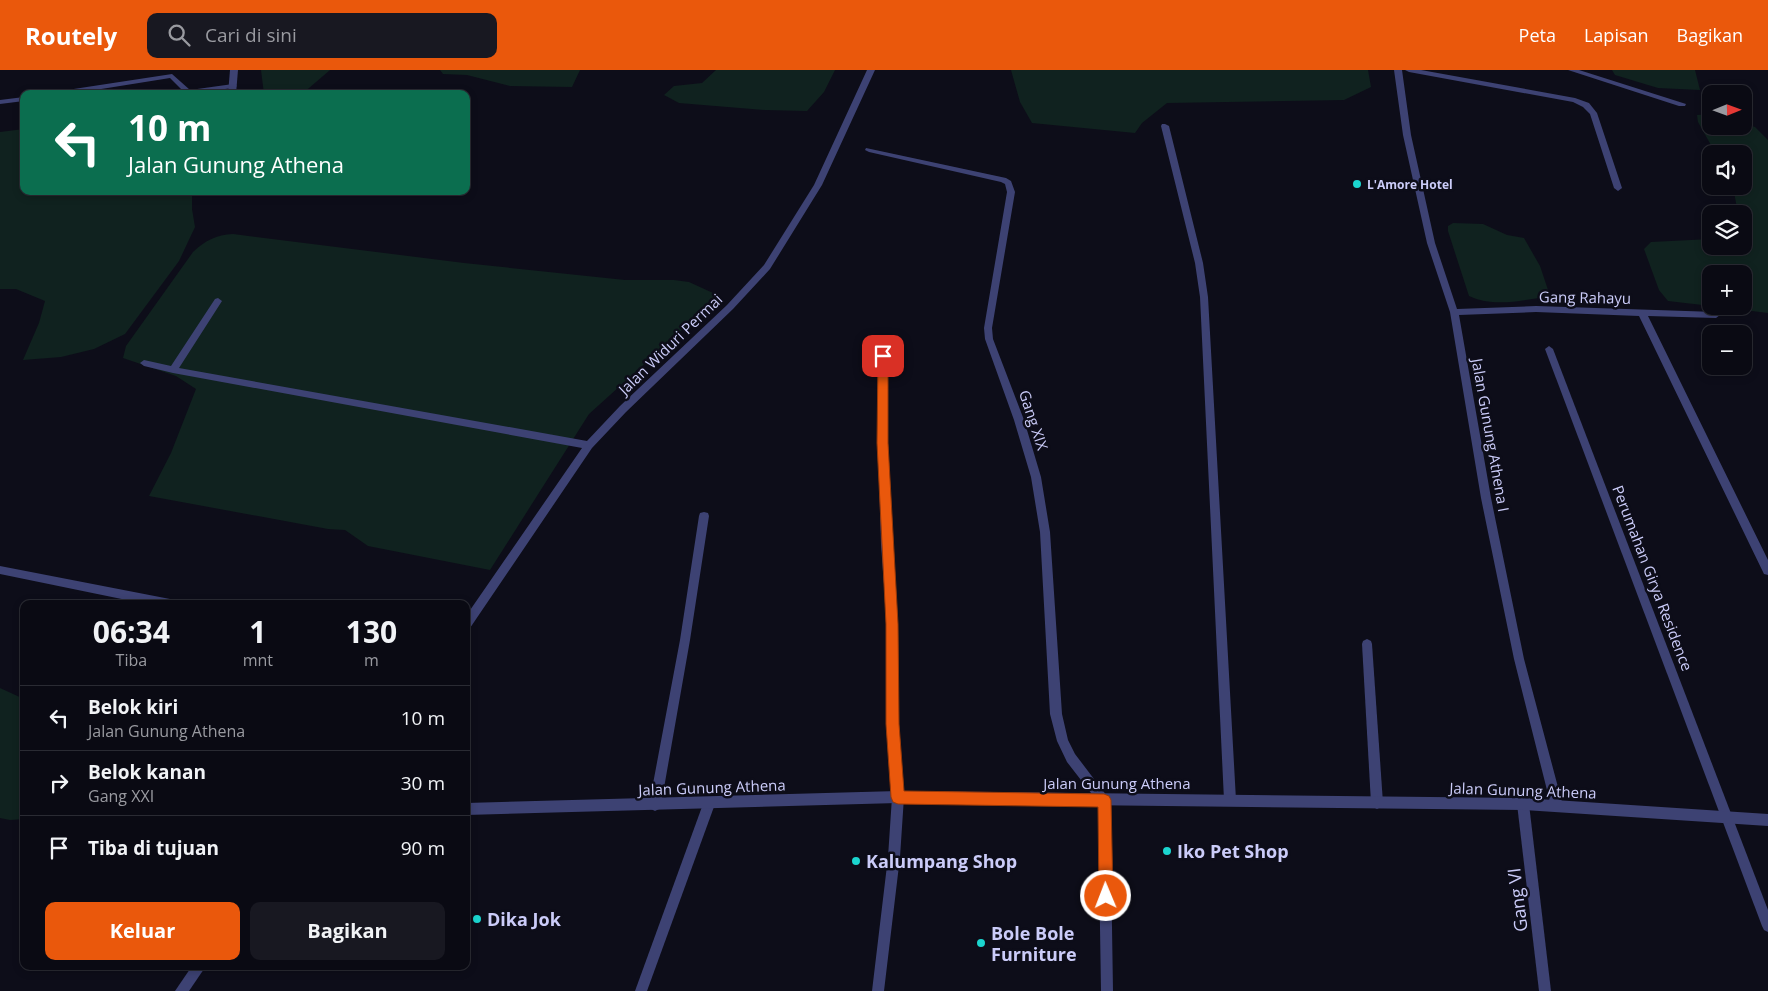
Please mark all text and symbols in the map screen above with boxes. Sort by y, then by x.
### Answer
search box [147,13,497,58]
text: Routely [25,19,117,52]
icon: search [165,21,193,49]
text: Cari di sini [205,22,297,48]
text: Peta [1519,23,1556,47]
text: Lapisan [1584,23,1649,47]
text: Bagikan [1677,23,1743,47]
north arrow [1702,85,1752,135]
map controls [1702,85,1752,375]
text: 10 m [128,104,211,151]
icon: left [45,110,110,175]
button: sound [1702,145,1752,195]
text: Jalan Gunung Athena [128,149,344,179]
place label: L'Amore Hotel [1367,176,1453,193]
marker: L'Amore Hotel [1351,178,1363,190]
button: layers [1702,205,1752,255]
button: + [1702,265,1752,315]
street label: Gang Rahayu [1539,286,1631,308]
street label: Jalan Widuri Permai [612,289,726,400]
button: − [1702,325,1752,375]
pin [862,335,904,377]
icon: arrive [869,342,897,370]
street label: Jalan Gunung Athena I [1467,355,1514,513]
street label: Gang XIX [1015,387,1053,453]
street label: Perumahan Girya Residence [1608,482,1698,674]
text: 06:34 [93,611,170,652]
text: 1 [249,611,266,652]
text: 130 [346,611,397,652]
text: Tiba [116,649,147,671]
text: mnt [243,649,273,671]
text: m [364,649,379,671]
text: Belok kiri [88,694,178,720]
icon: left [45,704,73,732]
text: 10 m [401,705,445,731]
text: Jalan Gunung Athena [88,720,245,742]
text: Belok kanan [88,759,206,785]
icon: right [45,769,73,797]
text: 30 m [401,770,445,796]
street label: Jalan Gunung Athena [1041,773,1191,793]
street label: Jalan Gunung Athena [636,774,786,800]
street label: Jalan Gunung Athena [1447,777,1597,803]
text: Gang XXI [88,785,154,807]
icon: arrive [45,834,73,862]
text: Tiba di tujuan [88,835,219,861]
text: 90 m [401,835,445,861]
place label: Iko Pet Shop [1177,839,1289,863]
marker: Iko Pet Shop [1161,845,1173,857]
place label: Kalumpang Shop [866,849,1017,873]
marker: Kalumpang Shop [850,855,862,867]
street label: Gang VI [1501,867,1533,933]
position arrow [1079,869,1131,921]
button: Keluar [45,902,240,960]
button: Bagikan [250,902,445,960]
place label: Dika Jok [487,907,562,931]
marker: Dika Jok [471,913,483,925]
place label: Bole Bole Furniture [991,921,1077,966]
marker: Bole Bole Furniture [975,937,987,949]

